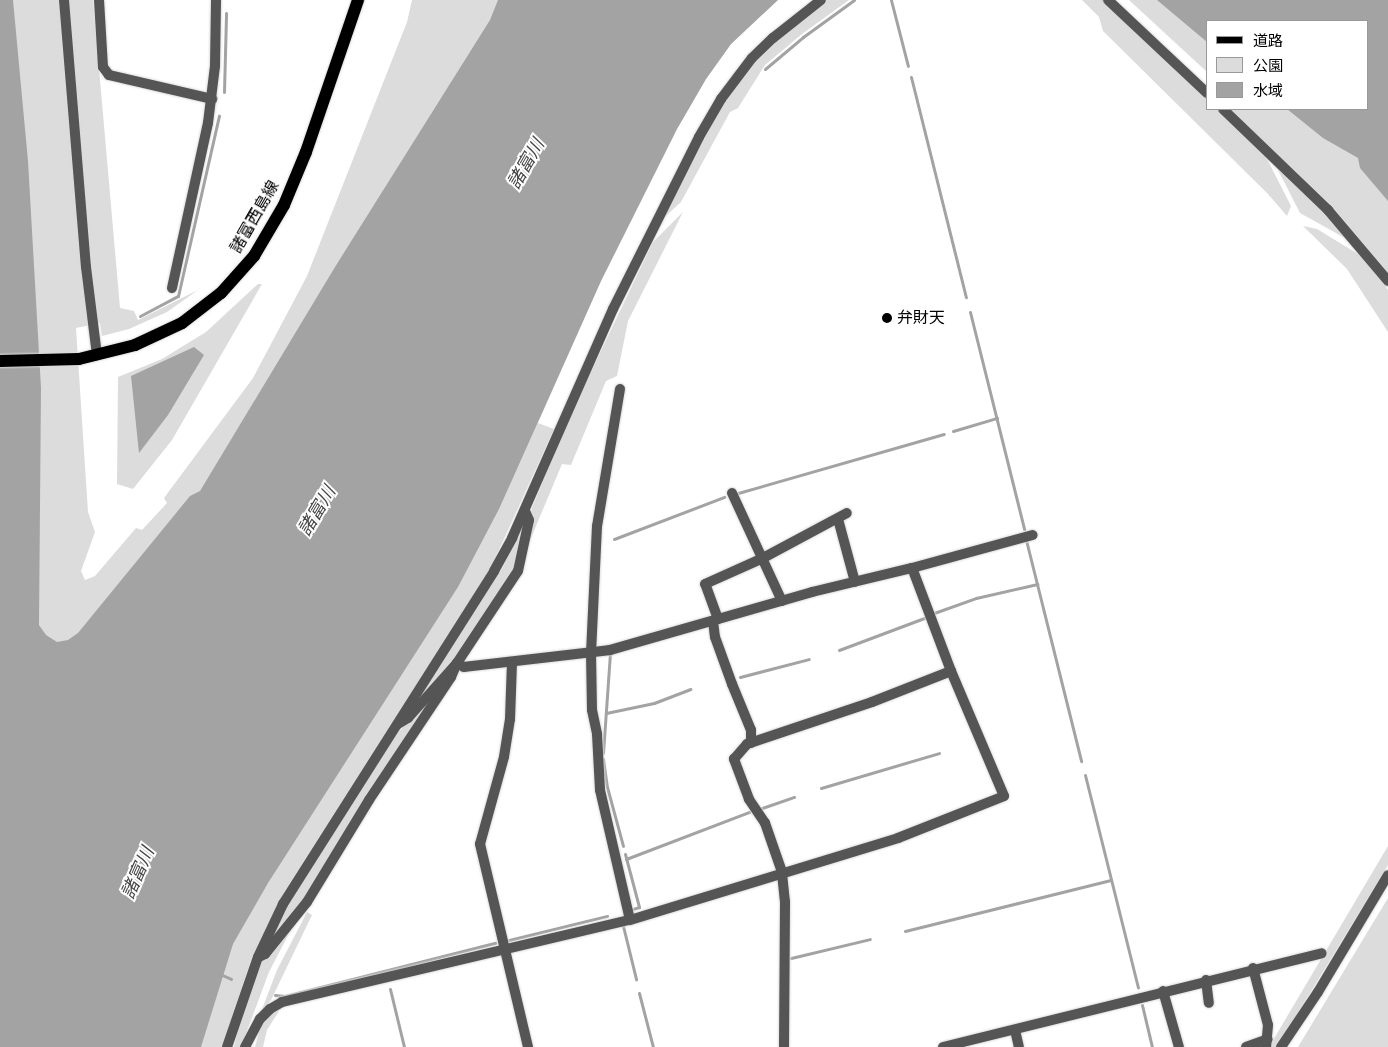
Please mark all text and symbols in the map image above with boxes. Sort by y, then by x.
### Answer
legend [1206,20,1368,110]
text: 道路 [1253,32,1283,50]
text: 公園 [1253,57,1283,75]
text: 水域 [1253,82,1283,100]
water label: 諸富川 [503,135,549,193]
street label: 諸富西島線 [227,178,283,256]
place label: 弁財天 [897,308,945,328]
marker: 弁財天 [881,312,893,324]
water label: 諸富川 [294,482,340,540]
water label: 諸富川 [117,844,159,902]

